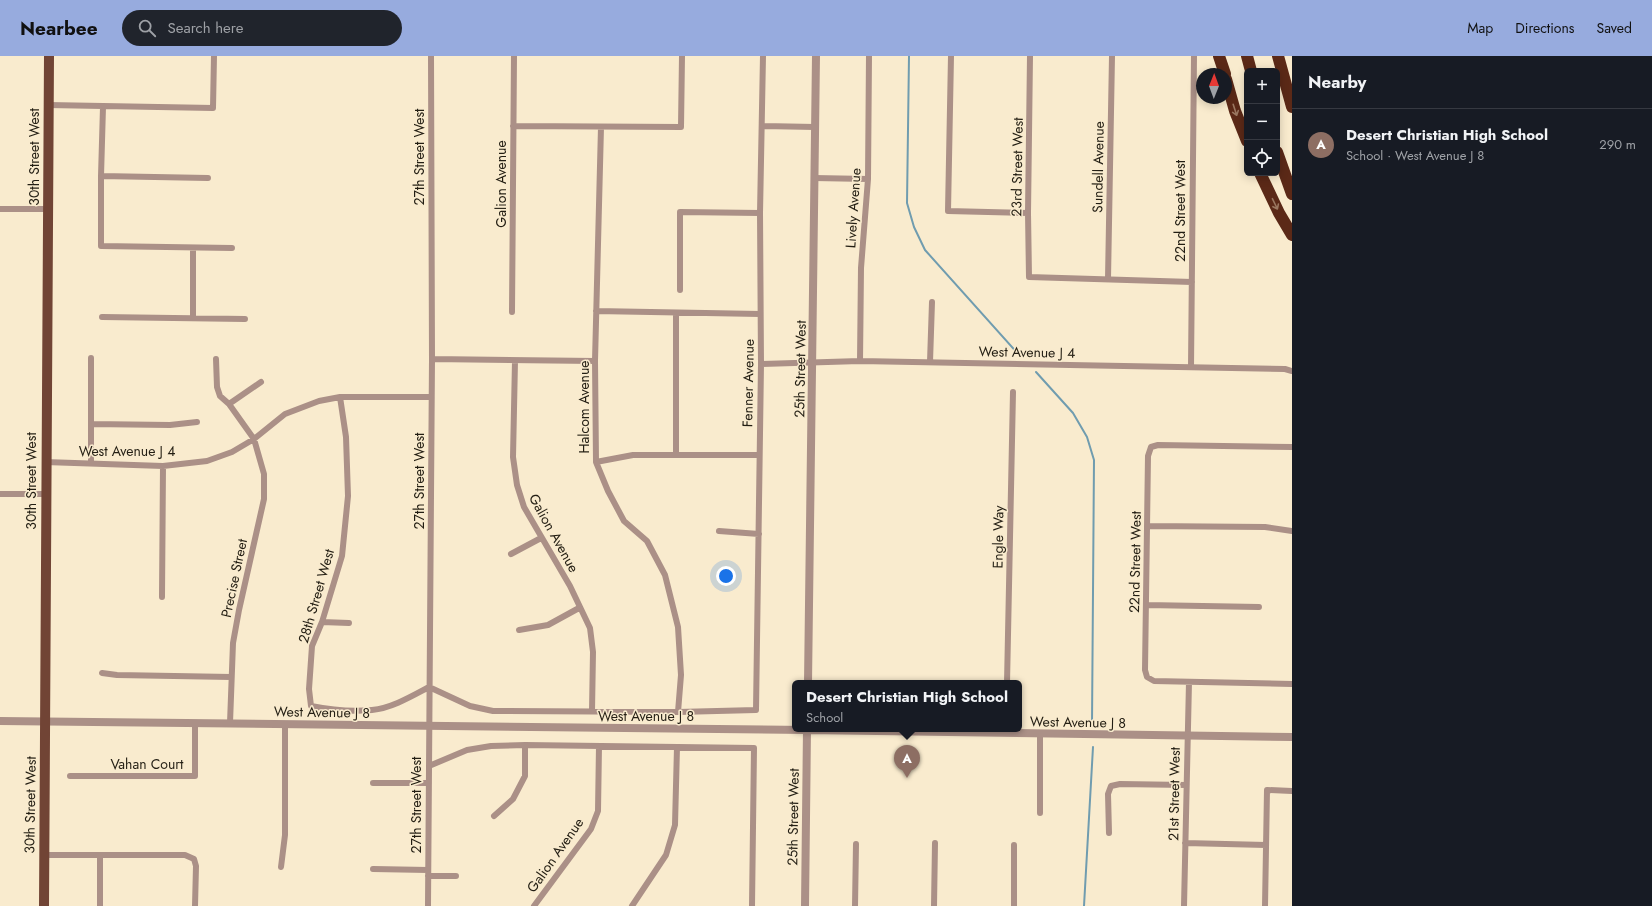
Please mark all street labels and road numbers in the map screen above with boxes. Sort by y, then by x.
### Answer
street label: 30th Street West [24,108,44,206]
street label: 27th Street West [409,108,429,205]
street label: 23rd Street West [1006,117,1028,217]
street label: Sundell Avenue [1087,121,1109,213]
street label: Galion Avenue [491,140,511,228]
street label: 22nd Street West [1170,159,1190,262]
street label: Lively Avenue [840,167,866,249]
street label: 25th Street West [789,320,811,418]
street label: Fenner Avenue [737,339,759,427]
street label: West Avenue J 4 [978,341,1076,363]
street label: Halcom Avenue [574,360,594,454]
street label: 30th Street West [21,432,41,530]
street label: 27th Street West [409,432,429,529]
street label: West Avenue J 4 [79,441,175,461]
street label: Galion Avenue [524,490,584,576]
street label: Engle Way [987,505,1009,569]
street label: 22nd Street West [1124,510,1146,613]
street label: Precise Street [216,536,252,619]
street label: 28th Street West [293,546,339,645]
street label: West Avenue J 8 [274,701,370,723]
street label: West Avenue J 8 [598,706,694,726]
street label: West Avenue J 8 [1030,711,1126,733]
street label: 21st Street West [1163,746,1185,841]
street label: Vahan Court [111,754,184,774]
street label: 30th Street West [19,755,41,854]
street label: 27th Street West [406,756,426,853]
street label: 25th Street West [782,768,804,866]
street label: Galion Avenue [522,814,588,896]

